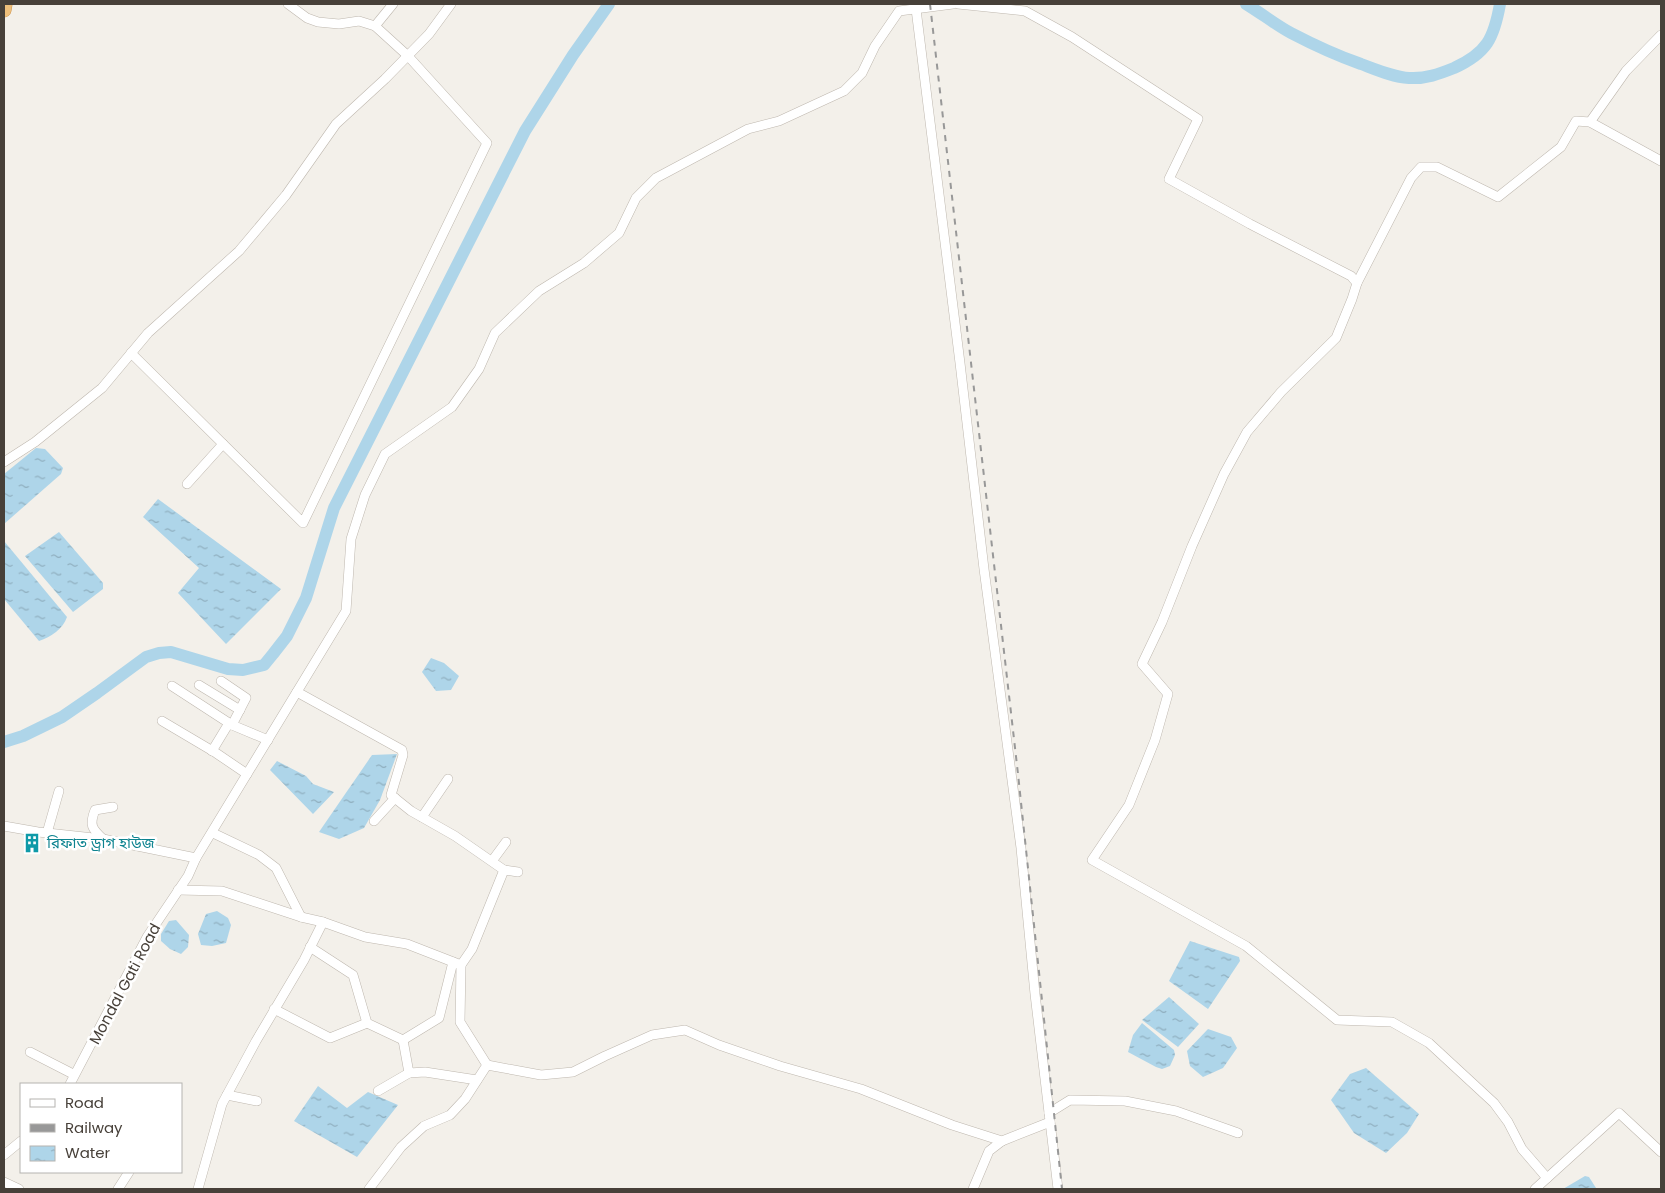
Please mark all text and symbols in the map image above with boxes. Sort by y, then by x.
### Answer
building icon: রিফাত ড্রাগ হাউজ [21,832,43,854]
place label: রিফাত ড্রাগ হাউজ [46,832,156,853]
street label: Mondal Gati Road [84,920,165,1048]
legend [20,1083,182,1173]
text: Road [65,1092,104,1113]
text: Railway [65,1117,123,1138]
text: Water [65,1142,111,1163]

